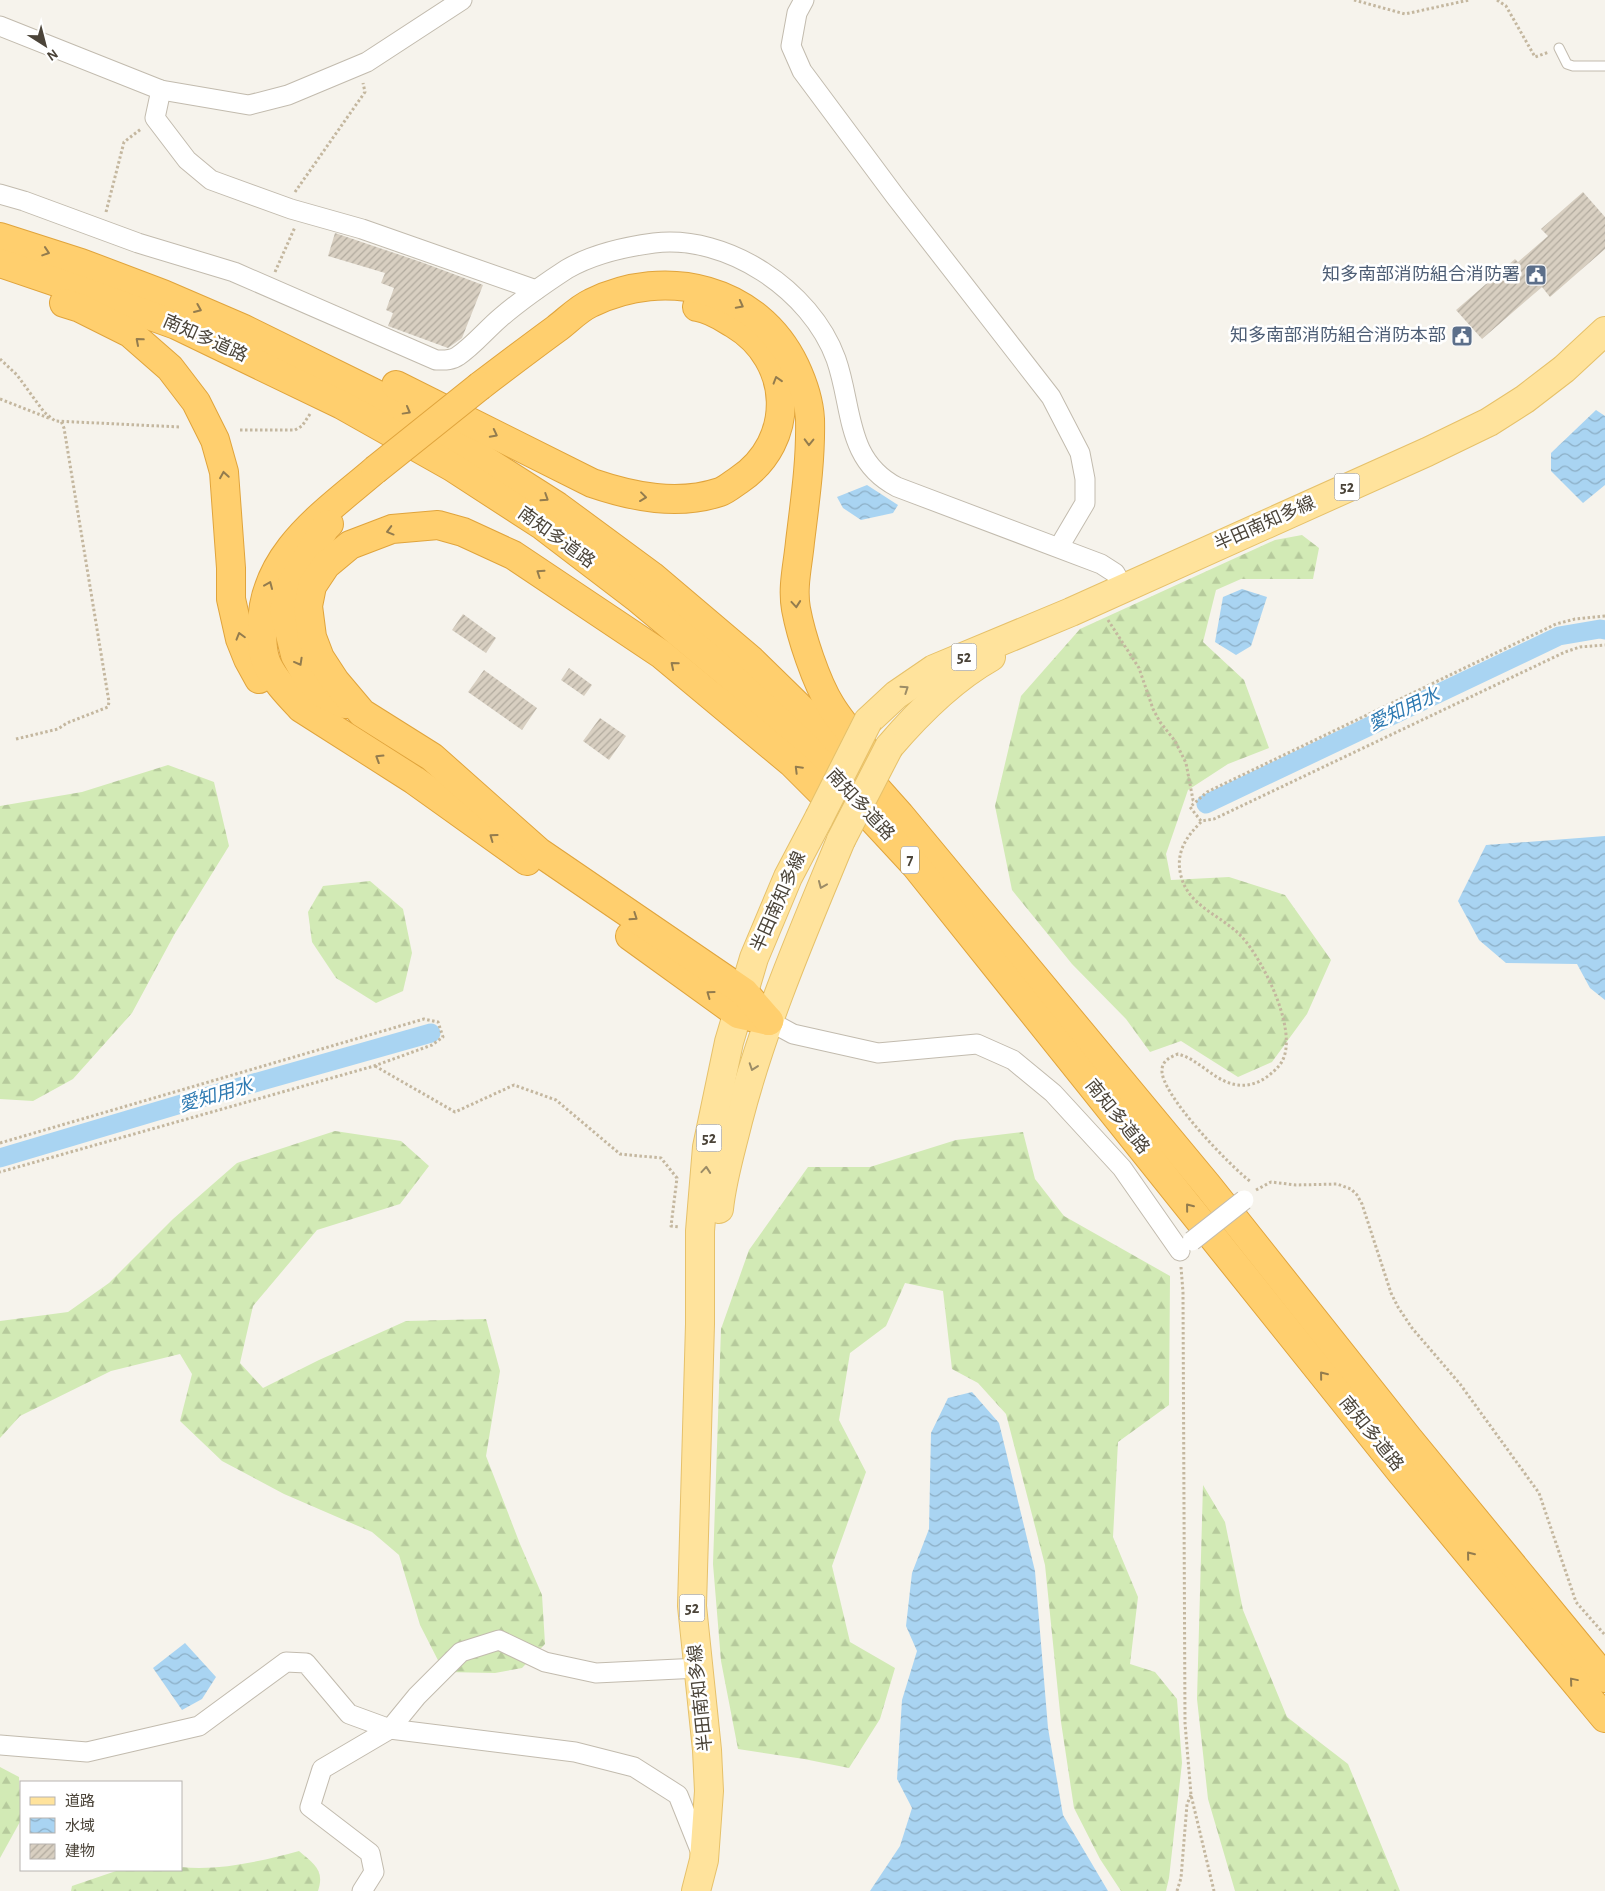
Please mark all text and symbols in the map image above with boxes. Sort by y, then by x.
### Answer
north arrow [20,20,70,70]
text: N [44,46,60,63]
one-way arrow [42,246,50,256]
public building icon: 知多南部消防組合消防署 [1524,263,1548,287]
place label: 知多南部消防組合消防署 [1322,264,1520,284]
one-way arrow [734,299,743,309]
one-way arrow [194,304,202,314]
street label: 南知多道路 [160,311,251,366]
public building icon: 知多南部消防組合消防本部 [1450,324,1474,348]
place label: 知多南部消防組合消防本部 [1230,325,1446,345]
one-way arrow [136,339,145,347]
one-way arrow [772,377,782,385]
one-way arrow [402,405,411,415]
one-way arrow [489,428,498,438]
one-way arrow [804,438,814,446]
one-way arrow [219,471,229,480]
road number: 52 [1334,474,1360,501]
one-way arrow [539,491,548,501]
one-way arrow [639,491,647,502]
street label: 半田南知多線 [1211,492,1318,554]
street label: 南知多道路 [514,503,599,572]
one-way arrow [385,525,394,536]
one-way arrow [536,570,546,579]
one-way arrow [263,581,274,590]
one-way arrow [791,600,802,608]
one-way arrow [235,632,246,641]
road number: 52 [952,644,976,670]
one-way arrow [293,657,303,666]
one-way arrow [671,662,680,671]
water label: 愛知用水 [1365,684,1444,735]
one-way arrow [899,686,909,695]
one-way arrow [375,755,384,765]
street label: 南知多道路 [823,765,899,844]
one-way arrow [795,766,804,775]
one-way arrow [489,834,499,843]
road number: 7 [901,846,919,874]
street label: 半田南知多線 [747,848,809,955]
one-way arrow [818,880,829,889]
one-way arrow [628,911,638,920]
one-way arrow [706,991,716,1000]
one-way arrow [749,1062,759,1071]
water label: 愛知用水 [177,1075,257,1116]
street label: 南知多道路 [1082,1075,1154,1158]
road number: 52 [696,1124,722,1152]
one-way arrow [700,1166,711,1174]
one-way arrow [1186,1204,1194,1213]
one-way arrow [1321,1372,1329,1381]
street label: 南知多道路 [1336,1392,1408,1475]
one-way arrow [1466,1552,1475,1561]
road number: 52 [680,1595,704,1622]
street label: 半田南知多線 [684,1643,716,1753]
one-way arrow [1570,1677,1579,1686]
legend [20,1781,182,1871]
text: 道路 [65,1793,95,1809]
text: 水域 [65,1818,95,1834]
text: 建物 [65,1843,95,1859]

